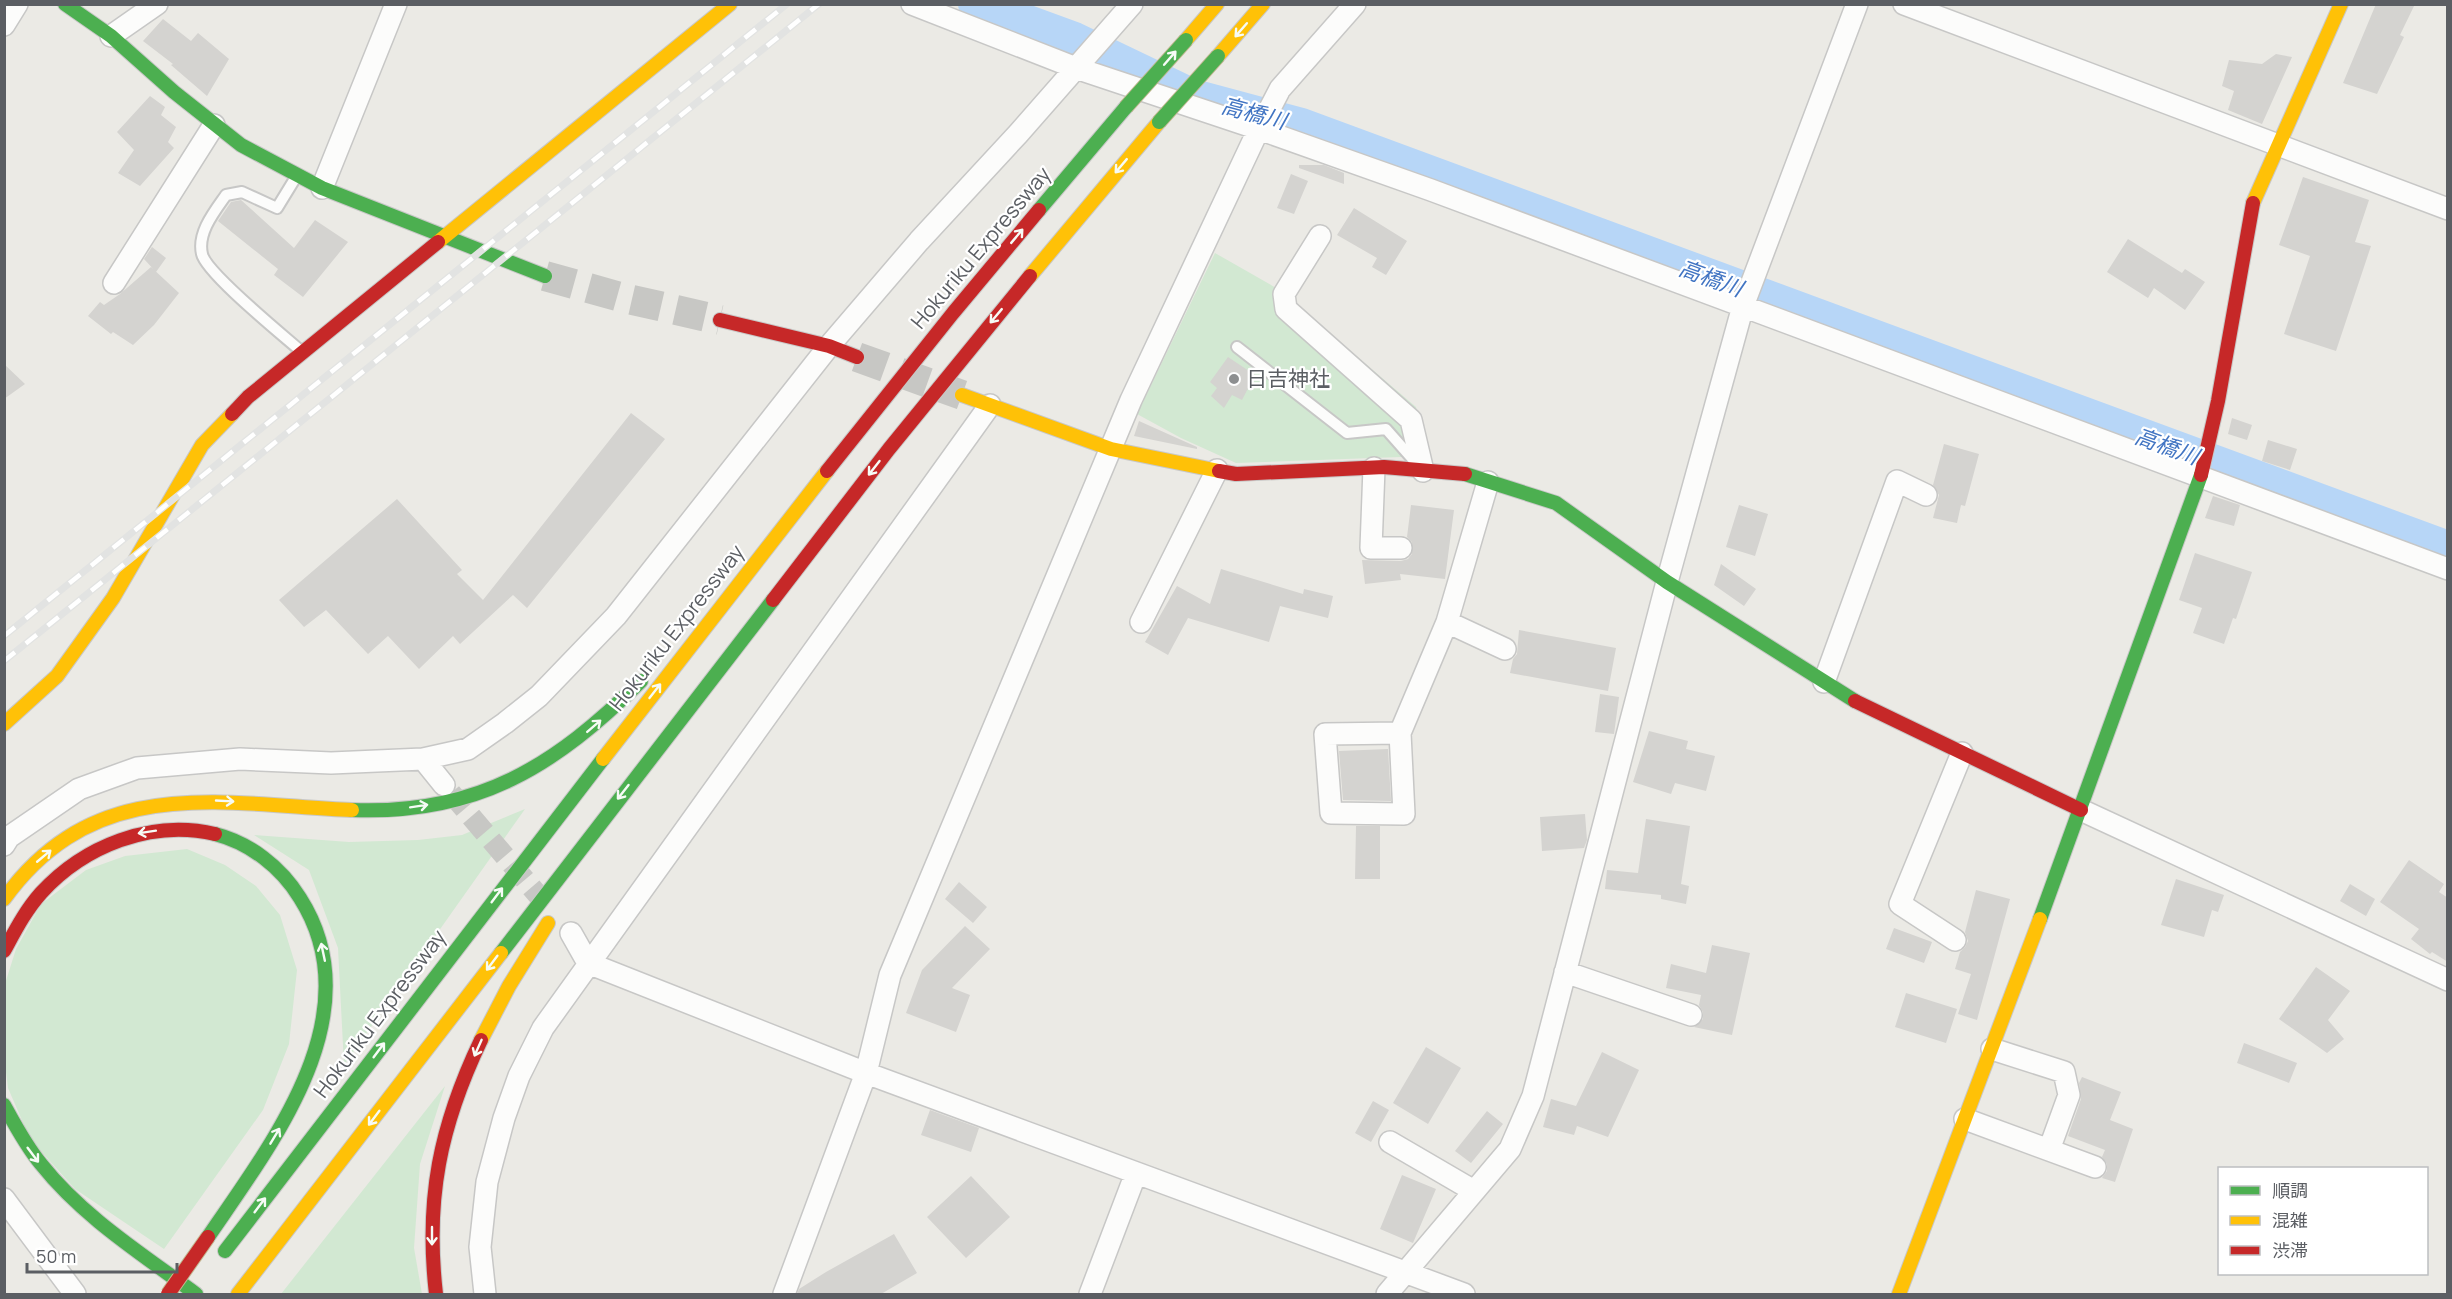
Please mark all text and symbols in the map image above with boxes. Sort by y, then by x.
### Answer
one-way arrow [1234,22,1247,38]
one-way arrow [1163,51,1177,66]
water label: 高橋川 [1218,90,1292,137]
one-way arrow [1114,158,1128,173]
street label: Hokuriku Expressway [904,160,1056,334]
one-way arrow [1011,228,1024,244]
water label: 高橋川 [1675,253,1749,304]
one-way arrow [989,308,1003,323]
place label: 日吉神社 [1246,364,1330,392]
marker: 日吉神社 [1227,372,1241,386]
water label: 高橋川 [2131,421,2205,472]
one-way arrow [868,460,881,476]
street label: Hokuriku Expressway [603,539,750,716]
one-way arrow [648,683,661,699]
one-way arrow [586,719,601,733]
one-way arrow [617,783,630,799]
one-way arrow [214,796,234,807]
one-way arrow [409,800,429,811]
one-way arrow [137,827,157,838]
one-way arrow [36,850,52,863]
one-way arrow [491,888,504,904]
street label: Hokuriku Expressway [307,924,452,1103]
one-way arrow [316,942,328,961]
one-way arrow [486,955,499,971]
one-way arrow [472,1038,483,1056]
one-way arrow [372,1043,385,1059]
one-way arrow [367,1110,380,1126]
one-way arrow [269,1128,281,1145]
one-way arrow [27,1147,39,1163]
legend [2218,1167,2428,1275]
text: 順調 [2272,1178,2308,1202]
one-way arrow [254,1197,267,1213]
text: 混雑 [2272,1208,2308,1232]
one-way arrow [426,1225,438,1245]
scale bar [27,1236,177,1274]
text: 渋滞 [2272,1238,2308,1262]
text: 50 m [36,1244,76,1268]

